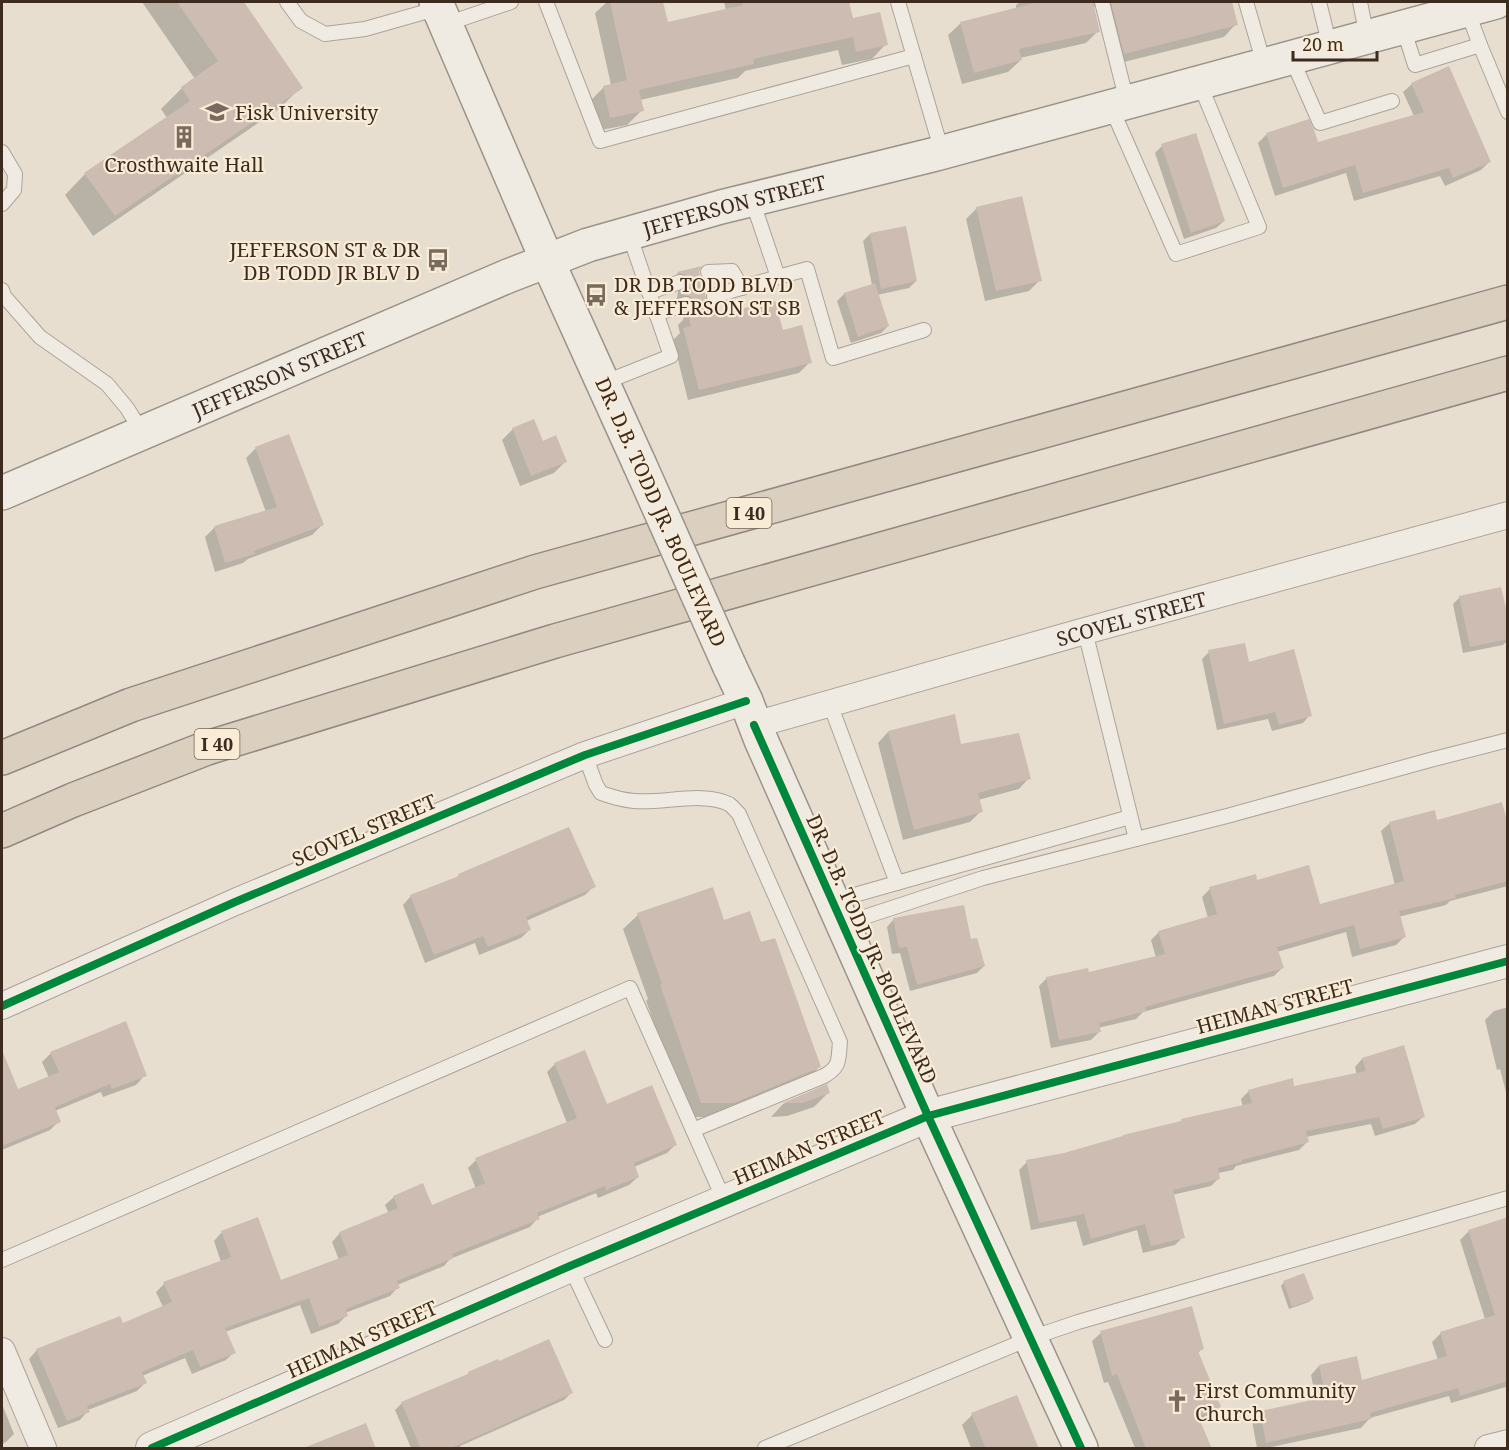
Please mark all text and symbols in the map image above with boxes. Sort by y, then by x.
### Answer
scale bar [1293,24,1377,62]
text: 20 m [1302,32,1344,56]
school or university icon: Fisk University [204,99,230,125]
place label: Fisk University [235,99,379,126]
building icon: Crosthwaite Hall [171,124,197,150]
place label: Crosthwaite Hall [104,151,264,178]
street label: JEFFERSON STREET [639,168,828,242]
place label: JEFFERSON ST & DR DB TODD JR BLV D [228,236,421,286]
bus stop icon: JEFFERSON ST & DR DB TODD JR BLV D [425,247,451,273]
place label: DR DB TODD BLVD & JEFFERSON ST SB [614,271,801,321]
bus stop icon: DR DB TODD BLVD & JEFFERSON ST SB [583,282,609,308]
street label: JEFFERSON STREET [187,324,371,424]
street label: DR. D.B. TODD JR. BOULEVARD [589,373,733,651]
road number: I 40 [726,498,771,528]
street label: SCOVEL STREET [1053,585,1209,652]
road number: I 40 [194,729,240,759]
street label: SCOVEL STREET [288,787,440,873]
street label: DR. D.B. TODD JR. BOULEVARD [800,810,944,1088]
street label: HEIMAN STREET [1193,972,1357,1040]
street label: HEIMAN STREET [729,1103,889,1191]
street label: HEIMAN STREET [282,1294,442,1384]
place label: First Community Church [1195,1377,1357,1427]
church icon: First Community Church [1164,1388,1190,1414]

